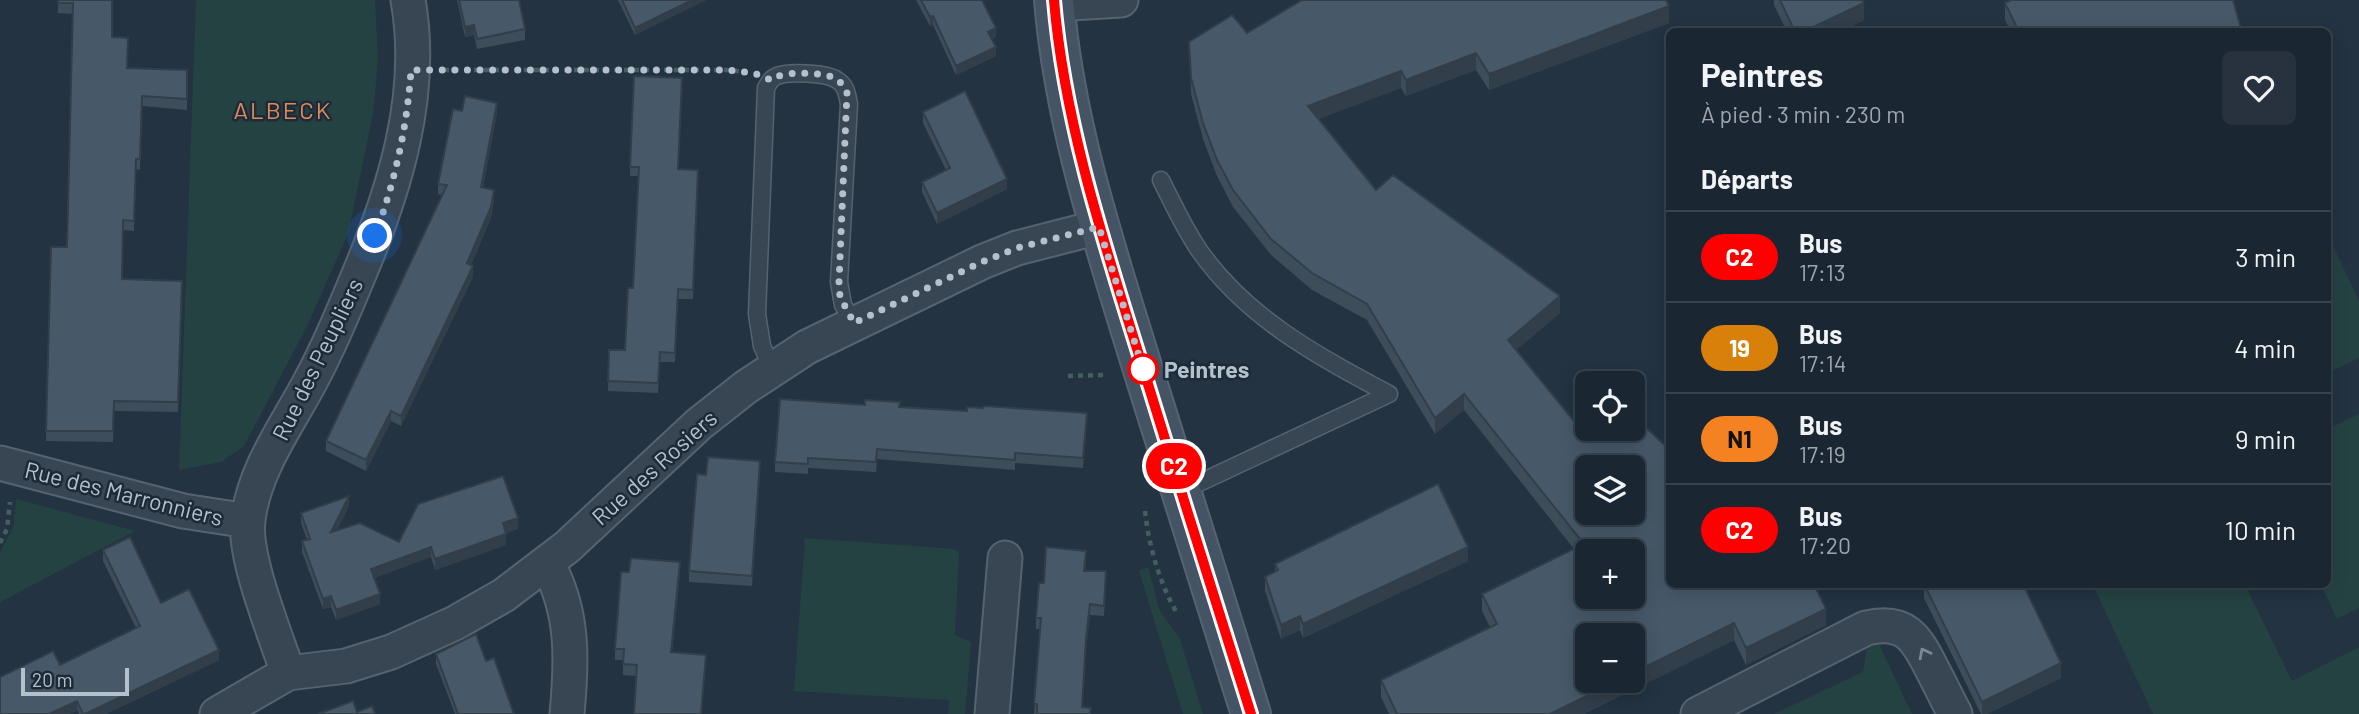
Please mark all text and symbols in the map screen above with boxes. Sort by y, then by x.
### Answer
button: heart [2222,51,2296,125]
text: Peintres [1701,54,1823,94]
district label: ALBECK [234,95,333,124]
text: À pied · 3 min · 230 m [1701,100,1905,128]
text: Départs [1701,163,1793,194]
your location [357,218,392,253]
text: Bus [1799,227,1842,258]
text: 3 min [2235,241,2296,272]
text: C2 [1725,242,1754,271]
text: 17:13 [1799,258,1846,286]
street label: Rue des Peupliers [266,273,368,445]
text: Bus [1799,318,1842,349]
text: 4 min [2234,332,2296,363]
text: 19 [1729,333,1750,362]
text: 17:14 [1799,349,1846,377]
marker: Peintres [1128,354,1158,384]
place label: Peintres [1164,355,1249,383]
map controls [1575,371,1645,693]
button: locate [1575,371,1645,441]
street label: Rue des Rosiers [586,404,722,530]
text: Bus [1799,409,1842,440]
text: 9 min [2235,423,2296,454]
text: N1 [1727,424,1752,453]
text: 17:19 [1799,440,1846,468]
line badge: C2 [1142,443,1206,489]
text: C2 [1160,451,1188,480]
street label: Rue des Marronniers [22,455,226,531]
button: layers [1575,455,1645,525]
text: Bus [1799,500,1842,531]
text: 10 min [2225,514,2296,545]
text: C2 [1725,515,1754,544]
text: 17:20 [1799,531,1851,559]
button: + [1575,539,1645,609]
button: − [1575,623,1645,693]
one-way arrow [1919,648,1932,660]
scale bar [21,665,130,697]
text: 20 m [32,668,72,691]

